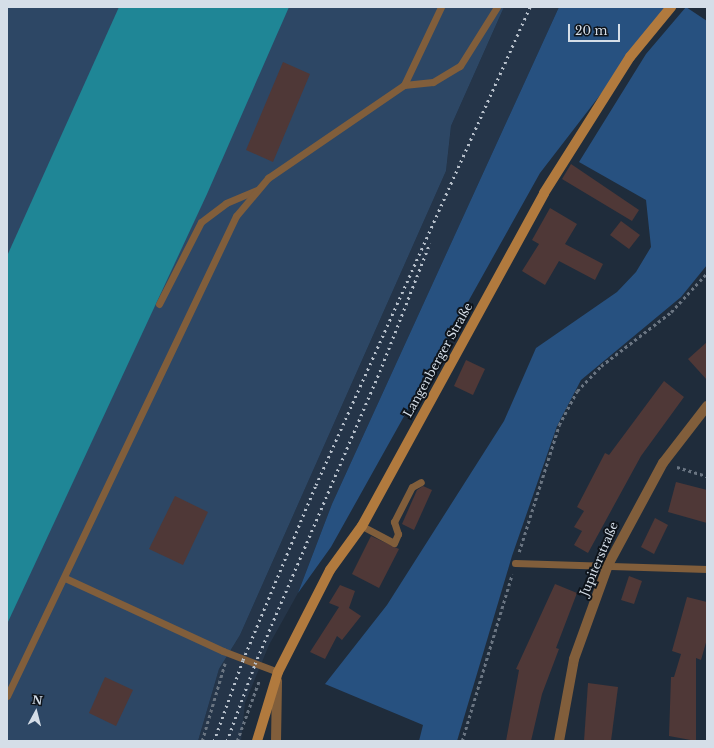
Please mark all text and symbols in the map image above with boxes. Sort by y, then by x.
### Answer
scale bar [570,16,622,42]
text: 20 m [575,23,607,38]
street label: Langenberger Straße [400,300,476,420]
street label: Jupiterstraße [577,520,621,598]
north arrow [16,692,56,732]
text: N [31,693,43,708]

